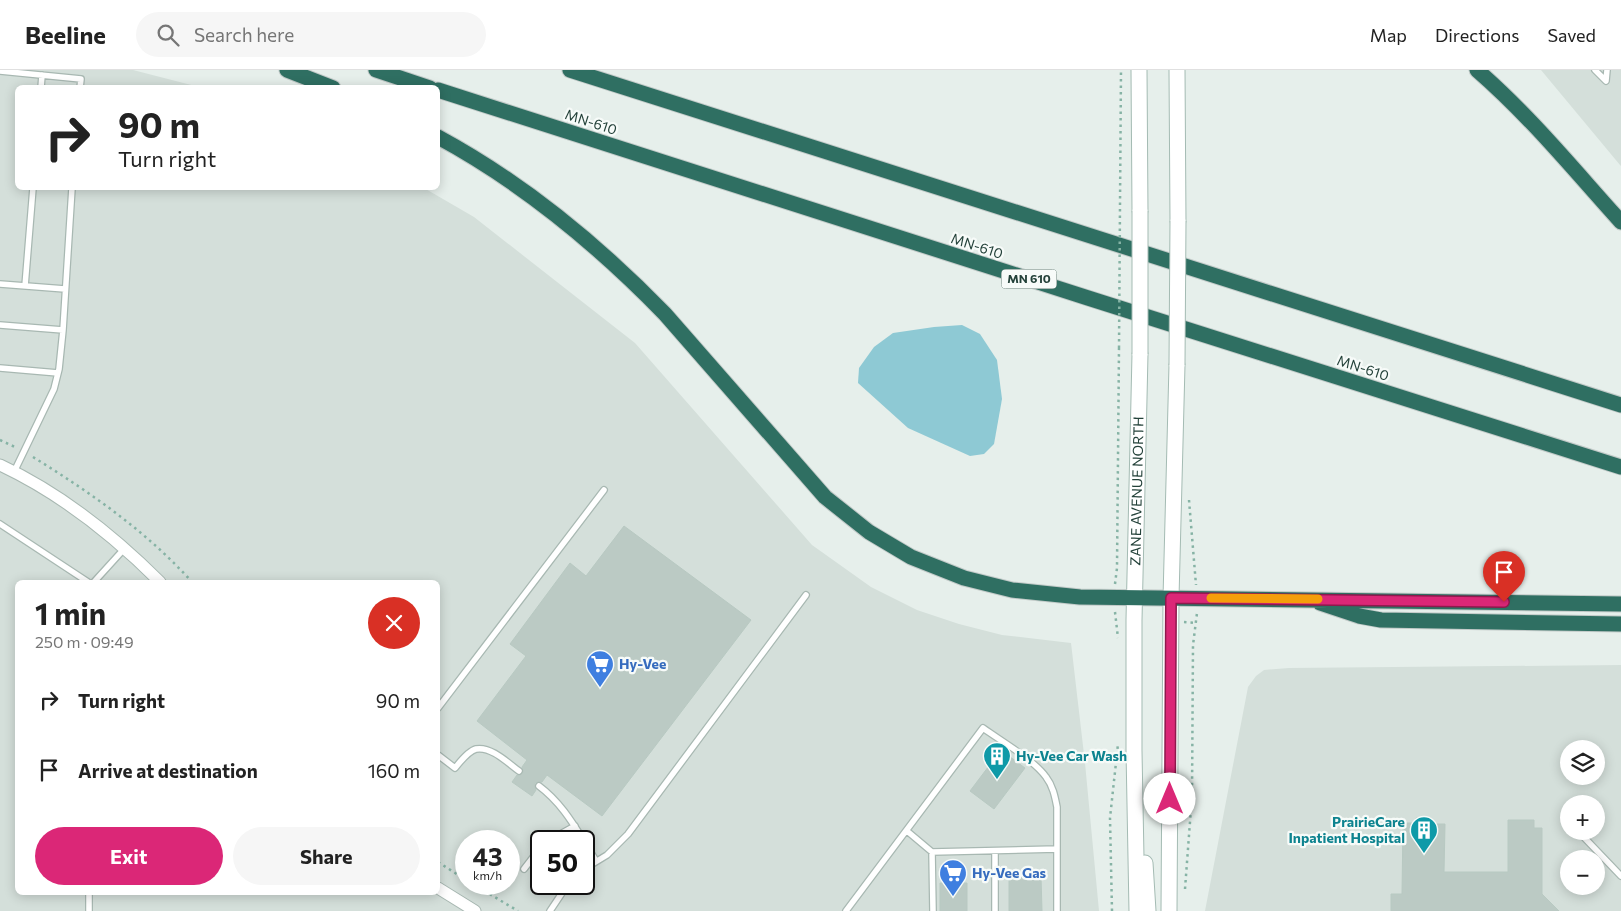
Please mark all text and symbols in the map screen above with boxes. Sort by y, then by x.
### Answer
search box [136,12,486,57]
text: Beeline [25,20,106,49]
icon: search [154,21,182,49]
text: Search here [194,23,294,46]
text: Map [1370,24,1407,46]
text: Directions [1435,24,1519,46]
text: Saved [1547,24,1596,46]
text: 90 m [118,102,200,145]
icon: right [35,105,100,170]
street label: MN-610 [563,105,619,138]
text: Turn right [118,145,216,172]
street label: MN-610 [949,229,1005,262]
road number: MN 610 [1002,270,1056,288]
street label: MN-610 [1335,351,1391,384]
street label: ZANE AVENUE NORTH [1126,416,1147,566]
pin [1483,551,1525,602]
icon: arrive [1490,558,1518,586]
text: 1 min [35,594,106,631]
button: close [368,597,420,649]
text: 250 m · 09:49 [35,632,134,651]
supermarket icon: Hy-Vee [585,649,615,688]
place label: Hy-Vee [619,655,666,672]
icon: right [35,686,63,714]
text: Turn right [78,689,165,712]
text: 90 m [376,689,420,712]
map controls [1560,740,1605,895]
button: layers [1560,740,1605,785]
building icon: Hy-Vee Car Wash [982,741,1012,780]
place label: Hy-Vee Car Wash [1016,747,1127,764]
icon: arrive [35,756,63,784]
text: Arrive at destination [78,759,258,782]
text: 160 m [368,759,420,782]
position arrow [1143,772,1195,824]
button: + [1560,795,1605,840]
place label: PrairieCare Inpatient Hospital [1288,813,1405,846]
building icon: PrairieCare Inpatient Hospital [1409,815,1439,854]
button: Exit [35,827,223,885]
button: Share [233,827,420,885]
speed limit sign: 50 [530,830,595,895]
text: 43 [473,841,502,871]
button: − [1560,850,1605,895]
supermarket icon: Hy-Vee Gas [938,858,968,897]
place label: Hy-Vee Gas [972,864,1047,881]
text: km/h [473,868,502,882]

